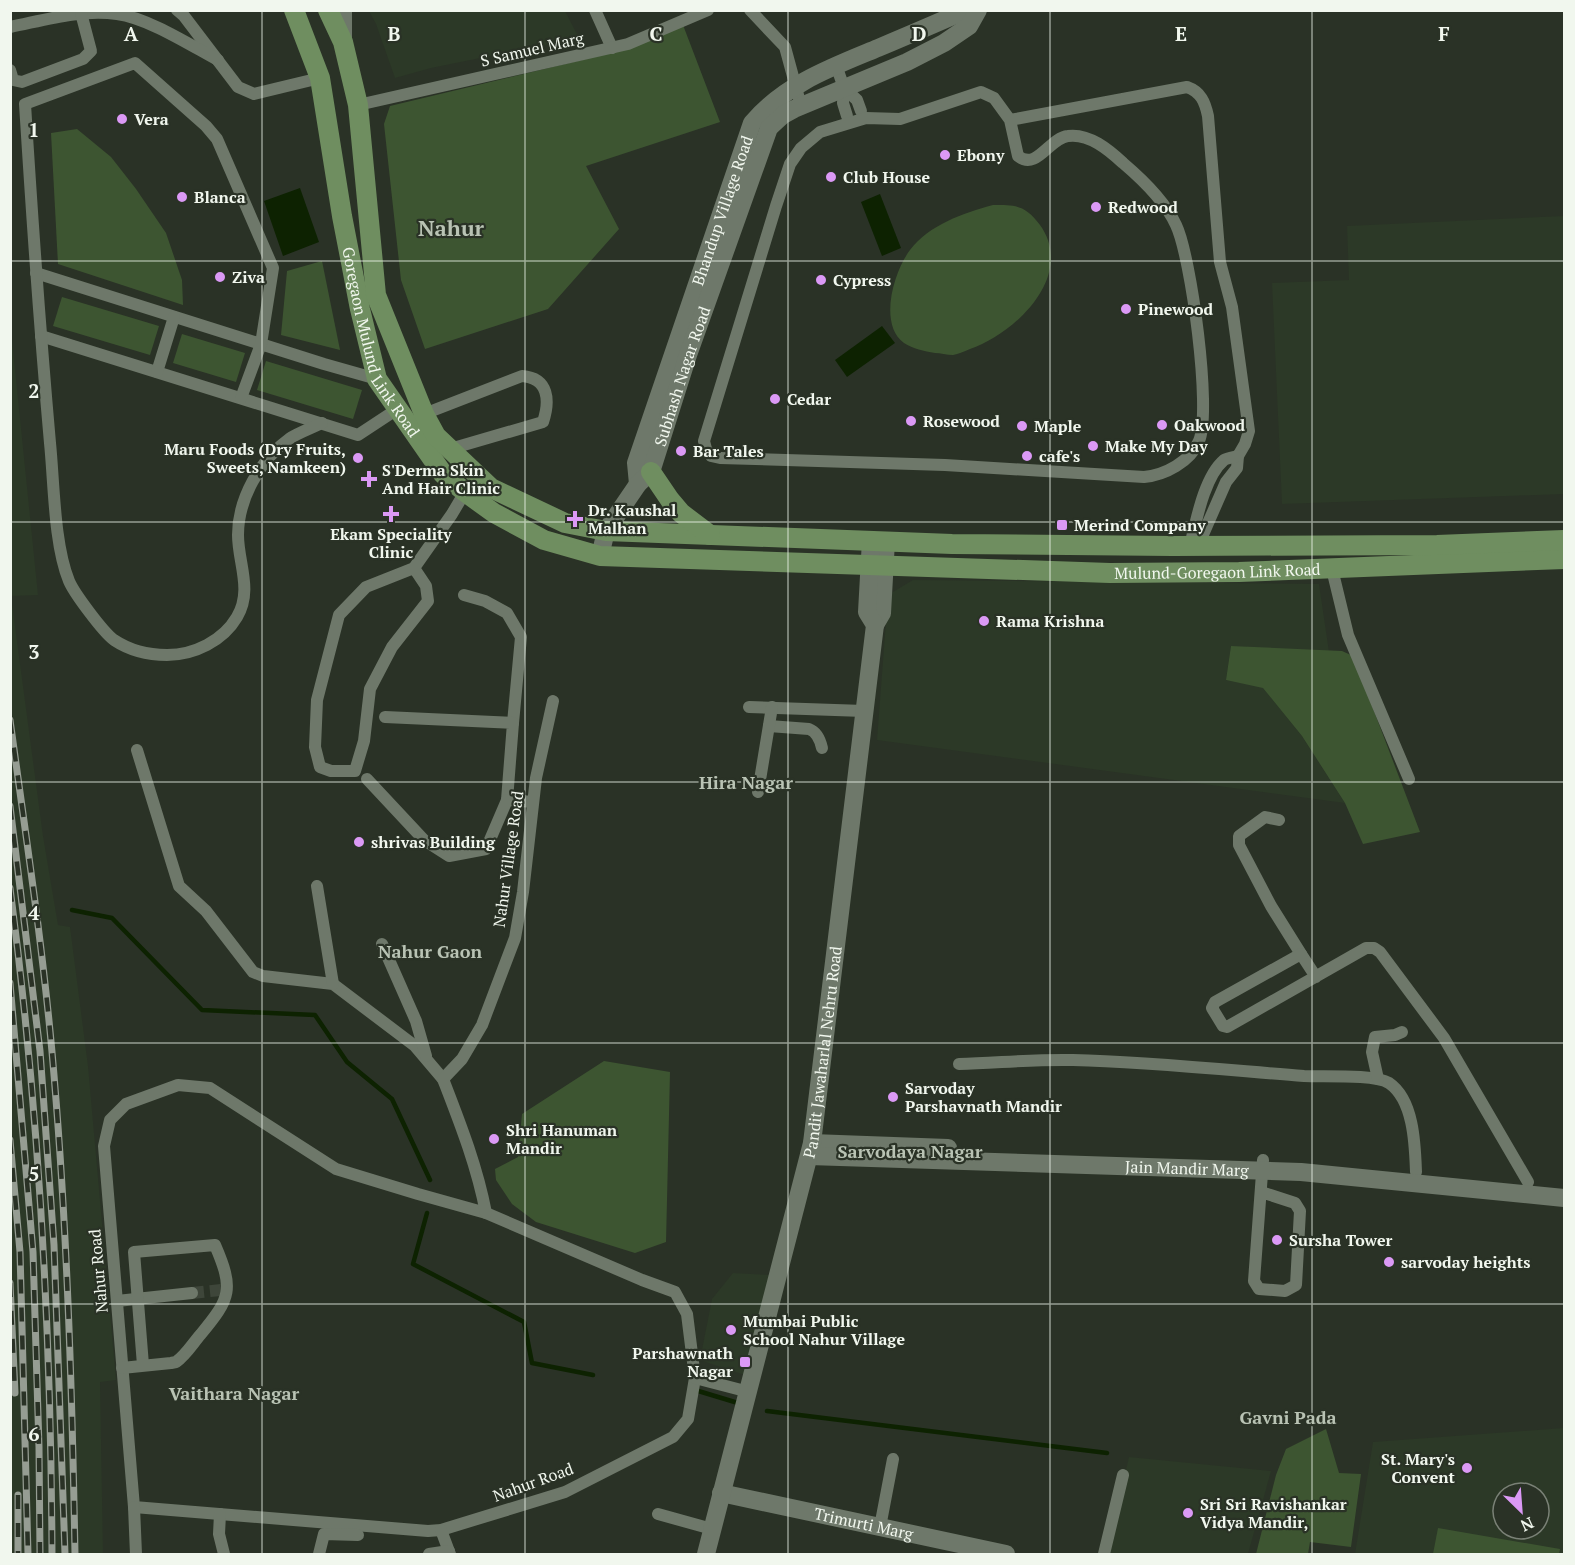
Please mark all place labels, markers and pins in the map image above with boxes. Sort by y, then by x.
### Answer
place label: Vera [134,108,169,130]
marker: Vera [115,112,129,126]
place label: Ebony [957,144,1005,166]
marker: Ebony [938,148,952,162]
place label: Club House [843,166,930,188]
marker: Club House [824,170,838,184]
place label: Blanca [194,186,246,208]
marker: Blanca [175,190,189,204]
place label: Redwood [1108,196,1178,218]
marker: Redwood [1089,200,1103,214]
place label: Ziva [232,266,265,288]
place label: Cypress [833,269,891,291]
marker: Ziva [213,270,227,284]
marker: Cypress [814,273,828,287]
place label: Pinewood [1138,298,1214,320]
marker: Pinewood [1119,302,1133,316]
place label: Cedar [787,388,831,410]
marker: Cedar [768,392,782,406]
place label: Rosewood [923,410,1000,432]
marker: Rosewood [904,414,918,428]
place label: Oakwood [1174,414,1246,436]
place label: Maple [1034,415,1082,437]
marker: Oakwood [1155,418,1169,432]
marker: Maple [1015,419,1029,433]
place label: Make My Day [1105,435,1208,457]
place label: Maru Foods (Dry Fruits, Sweets, Namkeen) [164,438,346,478]
marker: Make My Day [1086,439,1100,453]
place label: Bar Tales [693,440,764,462]
marker: Bar Tales [674,444,688,458]
place label: cafe's [1039,445,1080,467]
marker: cafe's [1020,449,1034,463]
marker: Maru Foods (Dry Fruits, Sweets, Namkeen) [351,451,365,465]
place label: S'Derma Skin And Hair Clinic [382,459,500,499]
marker: S'Derma Skin And Hair Clinic [360,470,378,488]
place label: Dr. Kaushal Malhan [588,499,676,539]
marker: Ekam Speciality Clinic [382,505,400,523]
marker: Dr. Kaushal Malhan [566,510,584,528]
place label: Merind Company [1074,514,1206,536]
marker: Merind Company [1055,518,1069,532]
place label: Ekam Speciality Clinic [330,523,452,563]
place label: Rama Krishna [996,610,1104,632]
marker: Rama Krishna [977,614,991,628]
place label: shrivas Building [371,831,496,853]
marker: shrivas Building [352,835,366,849]
place label: Sarvoday Parshavnath Mandir [905,1077,1062,1117]
marker: Sarvoday Parshavnath Mandir [886,1090,900,1104]
place label: Shri Hanuman Mandir [506,1119,618,1159]
marker: Shri Hanuman Mandir [487,1132,501,1146]
place label: Sursha Tower [1289,1229,1393,1251]
marker: Sursha Tower [1270,1233,1284,1247]
place label: sarvoday heights [1401,1251,1530,1273]
marker: sarvoday heights [1382,1255,1396,1269]
place label: Mumbai Public School Nahur Village [743,1310,905,1350]
marker: Mumbai Public School Nahur Village [724,1323,738,1337]
place label: Parshawnath Nagar [632,1342,734,1382]
marker: Parshawnath Nagar [738,1355,752,1369]
place label: St. Mary's Convent [1381,1448,1456,1488]
marker: St. Mary's Convent [1460,1461,1474,1475]
place label: Sri Sri Ravishankar Vidya Mandir, [1200,1493,1347,1533]
marker: Sri Sri Ravishankar Vidya Mandir, [1181,1506,1195,1520]

